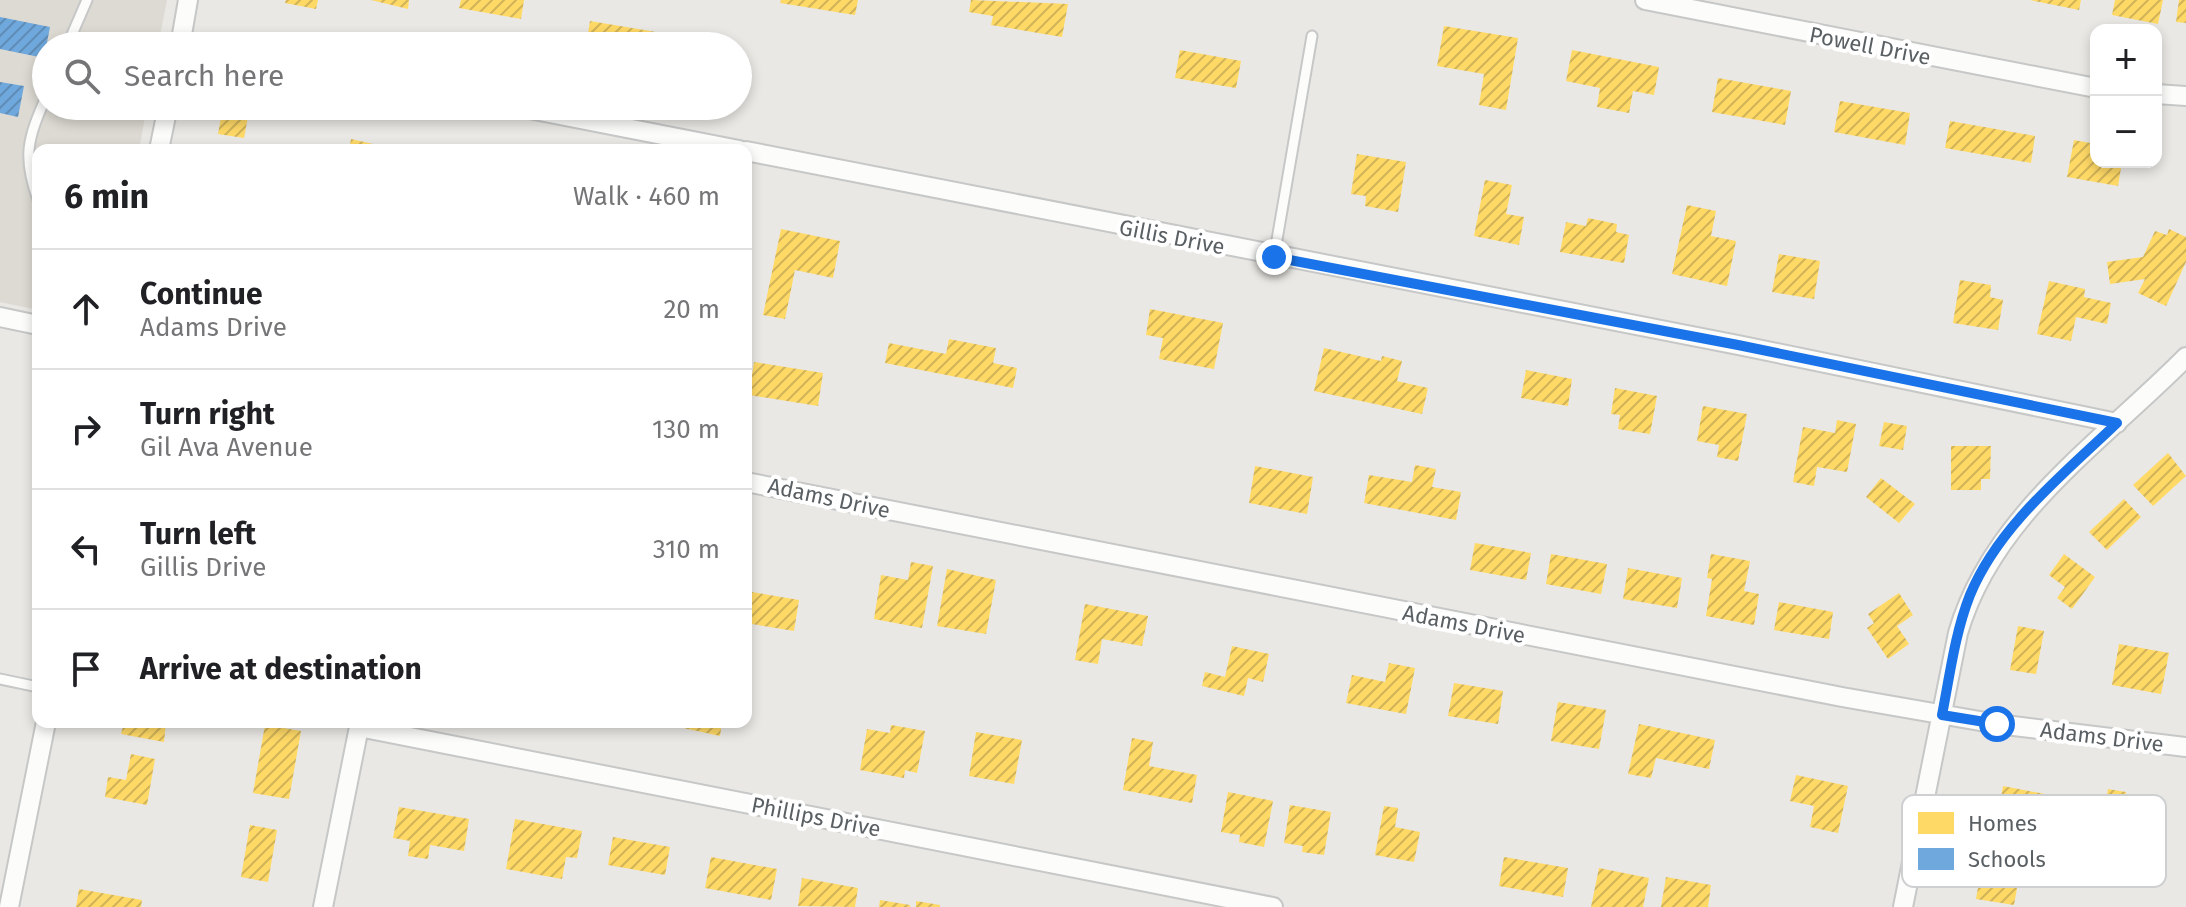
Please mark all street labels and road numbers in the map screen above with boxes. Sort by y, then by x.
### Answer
street label: Powell Drive [1807,21,1933,71]
street label: Gillis Drive [1117,214,1227,260]
street label: Adams Drive [765,472,893,524]
street label: Adams Drive [1400,599,1528,649]
street label: Adams Drive [2039,716,2165,758]
street label: Phillips Drive [749,791,883,843]

